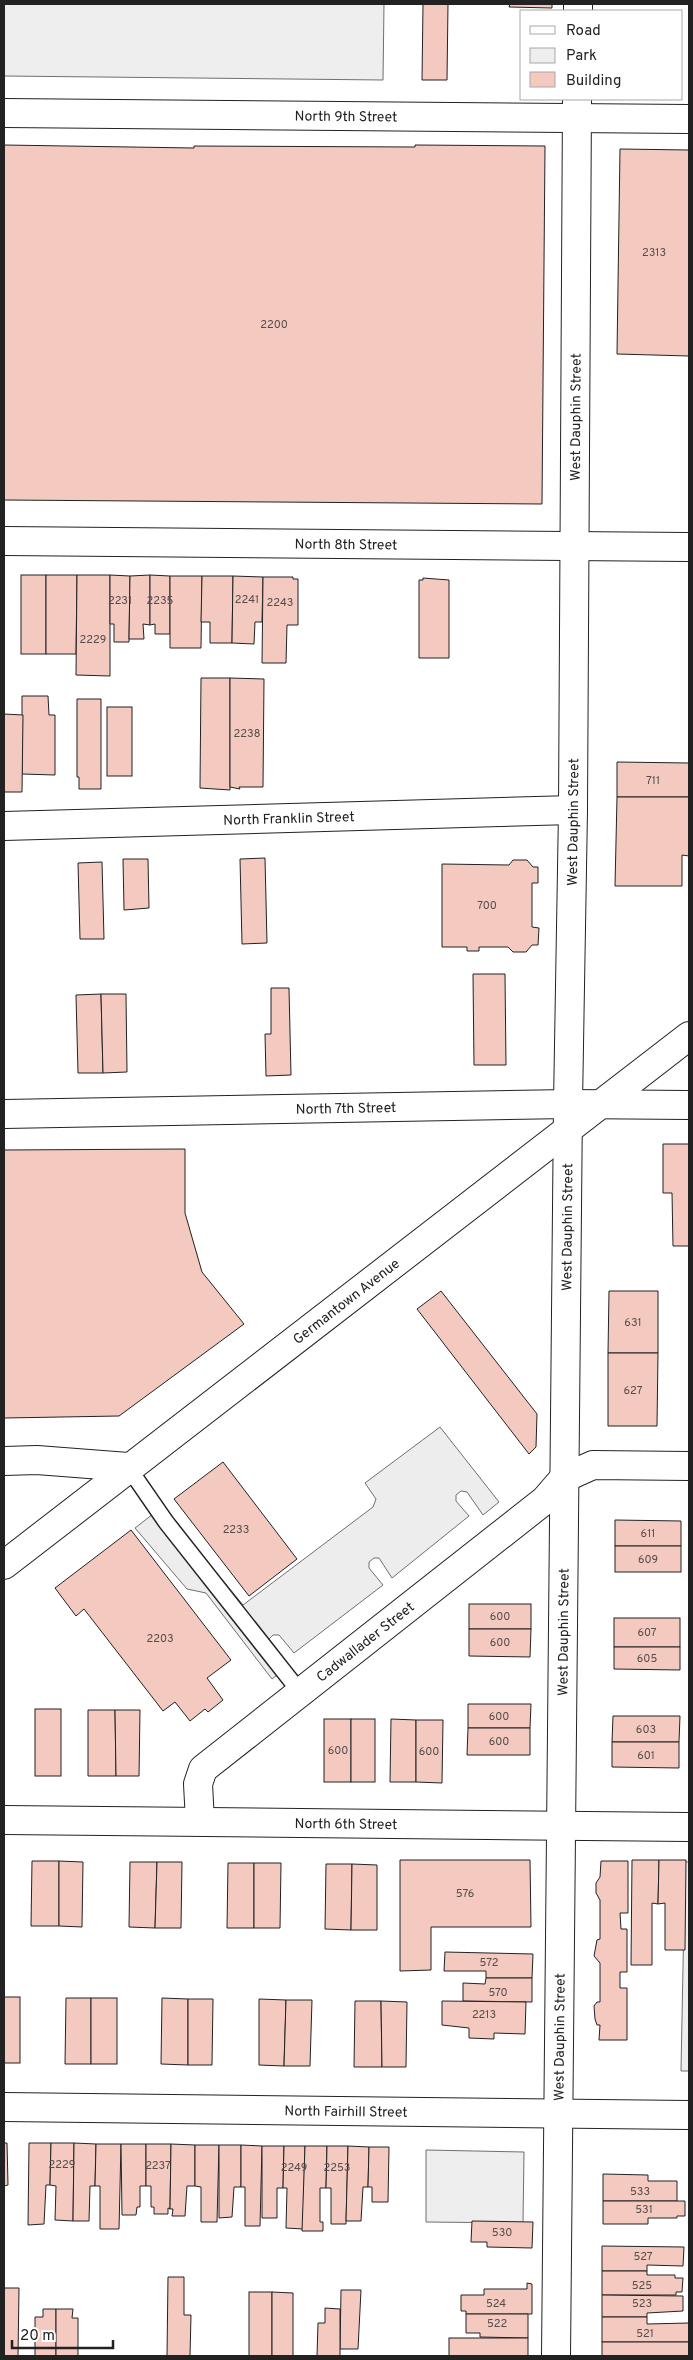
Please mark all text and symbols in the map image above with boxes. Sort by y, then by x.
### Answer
legend [520,10,683,100]
text: Road [566,22,601,41]
text: Park [566,47,597,66]
text: Building [566,72,621,91]
street label: North 9th Street [295,109,397,126]
house number: 2313 [642,246,666,260]
house number: 2200 [260,318,288,332]
street label: West Dauphin Street [568,353,586,481]
street label: North 8th Street [295,537,397,554]
house number: 2241 [235,593,259,607]
house number: 2231 [108,594,132,608]
house number: 2235 [147,594,174,608]
house number: 2243 [267,596,293,610]
house number: 2229 [80,633,106,647]
house number: 2238 [234,727,260,741]
street label: West Dauphin Street [565,758,583,886]
house number: 711 [646,774,660,788]
street label: North Franklin Street [223,809,355,830]
house number: 700 [477,899,497,913]
street label: North 7th Street [295,1100,396,1119]
street label: West Dauphin Street [559,1163,577,1291]
street label: Germantown Avenue [290,1256,404,1349]
house number: 631 [624,1316,642,1330]
house number: 627 [624,1384,643,1398]
house number: 2233 [223,1523,249,1537]
house number: 611 [641,1527,655,1541]
house number: 609 [638,1553,658,1567]
street label: West Dauphin Street [555,1568,574,1696]
street label: Cadwallader Street [314,1599,418,1686]
house number: 600 [490,1610,510,1624]
house number: 607 [637,1626,657,1640]
house number: 2203 [146,1632,174,1646]
house number: 600 [490,1636,510,1650]
house number: 605 [637,1652,657,1666]
house number: 600 [489,1710,509,1724]
house number: 603 [636,1723,656,1737]
house number: 600 [489,1735,509,1749]
house number: 600 [328,1744,348,1758]
house number: 600 [419,1745,439,1759]
house number: 601 [637,1749,655,1763]
street label: North 6th Street [295,1816,397,1834]
house number: 576 [456,1887,474,1901]
house number: 572 [479,1956,499,1970]
street label: West Dauphin Street [551,1973,570,2101]
house number: 570 [488,1986,508,2000]
house number: 2213 [472,2008,496,2022]
street label: North Fairhill Street [284,2103,408,2122]
house number: 2229 [49,2158,75,2172]
house number: 2237 [145,2159,171,2173]
house number: 2249 [281,2161,307,2175]
house number: 2253 [324,2161,350,2175]
house number: 533 [630,2185,650,2199]
house number: 531 [635,2203,653,2217]
house number: 530 [492,2226,512,2240]
house number: 527 [633,2250,653,2264]
house number: 525 [632,2279,652,2293]
house number: 524 [486,2297,506,2311]
house number: 523 [632,2297,652,2311]
house number: 522 [487,2317,507,2331]
scale bar [12,2318,114,2350]
text: 20 m [20,2327,55,2346]
house number: 521 [636,2327,654,2341]

